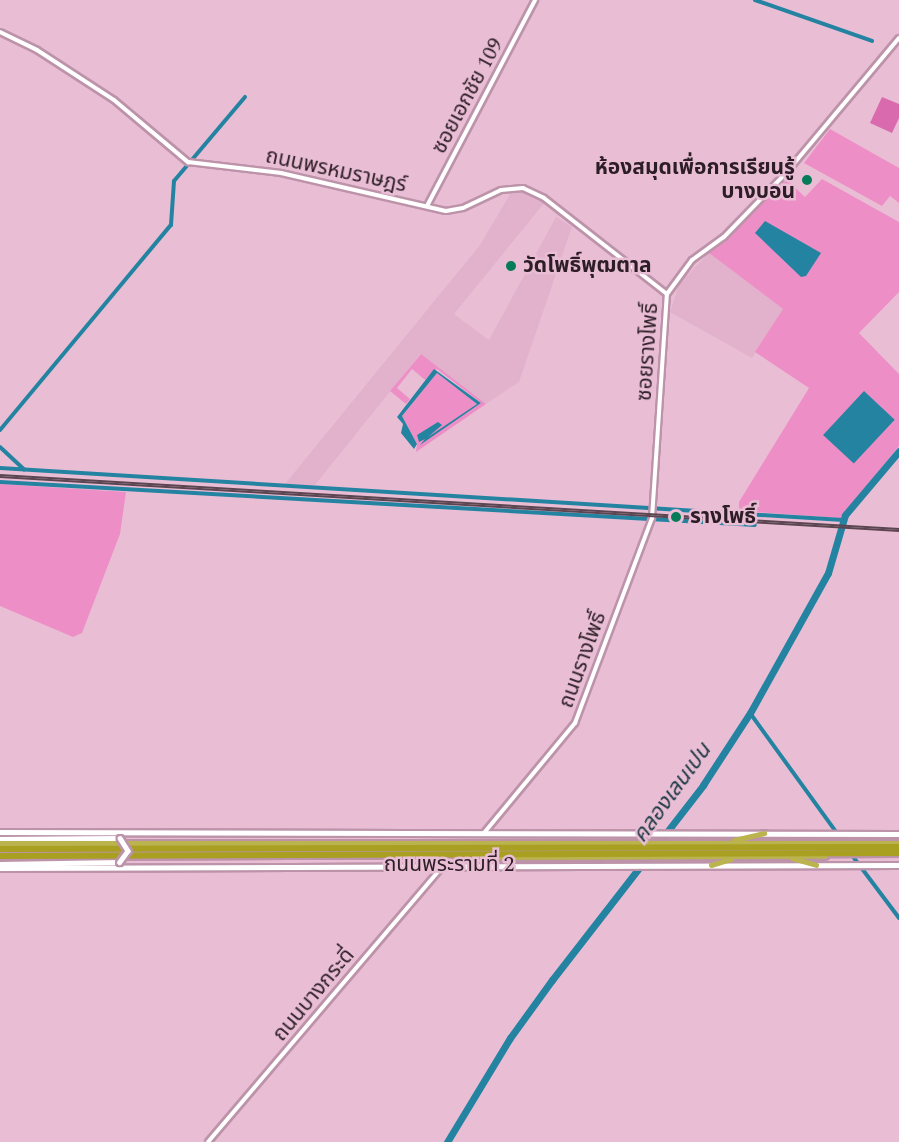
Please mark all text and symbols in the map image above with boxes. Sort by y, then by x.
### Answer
street label: ซอยเอกชัย 109 [427,34,509,158]
street label: ถนนพรหมราษฎร์ [263,144,409,198]
place label: ห้องสมุดเพื่อการเรียนรู้ บางบอน [595,155,795,205]
marker: ห้องสมุดเพื่อการเรียนรู้ บางบอน [800,173,814,187]
place label: วัดโพธิ์พุฒตาล [523,253,652,279]
marker: วัดโพธิ์พุฒตาล [504,259,518,273]
street label: ซอยรางโพธิ์ [632,302,664,402]
place label: รางโพธิ์ [690,504,756,530]
marker: รางโพธิ์ [667,508,685,526]
street label: ถนนรางโพธิ์ [554,608,612,712]
water label: คลองเลนเปน [627,738,717,848]
street label: ถนนพระรามที่ 2 [384,852,514,878]
street label: ถนนบางกระดี่ [268,943,360,1047]

